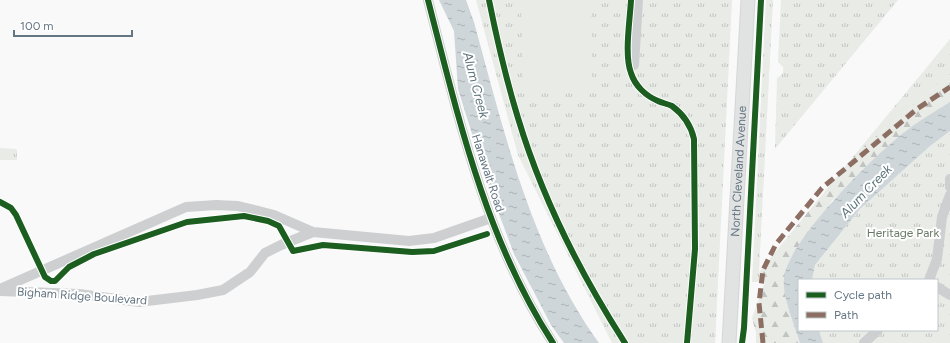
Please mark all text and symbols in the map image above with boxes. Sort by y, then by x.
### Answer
scale bar [14,12,132,38]
text: 100 m [20,19,54,33]
water label: Alum Creek [460,49,492,120]
street label: North Cleveland Avenue [728,105,749,237]
street label: Hanawalt Road [469,132,507,214]
water label: Alum Creek [836,161,895,221]
park label: Heritage Park [867,226,939,240]
legend [798,279,938,331]
street label: Bigham Ridge Boulevard [16,284,148,308]
text: Cycle path [834,288,892,302]
text: Path [834,308,858,322]

